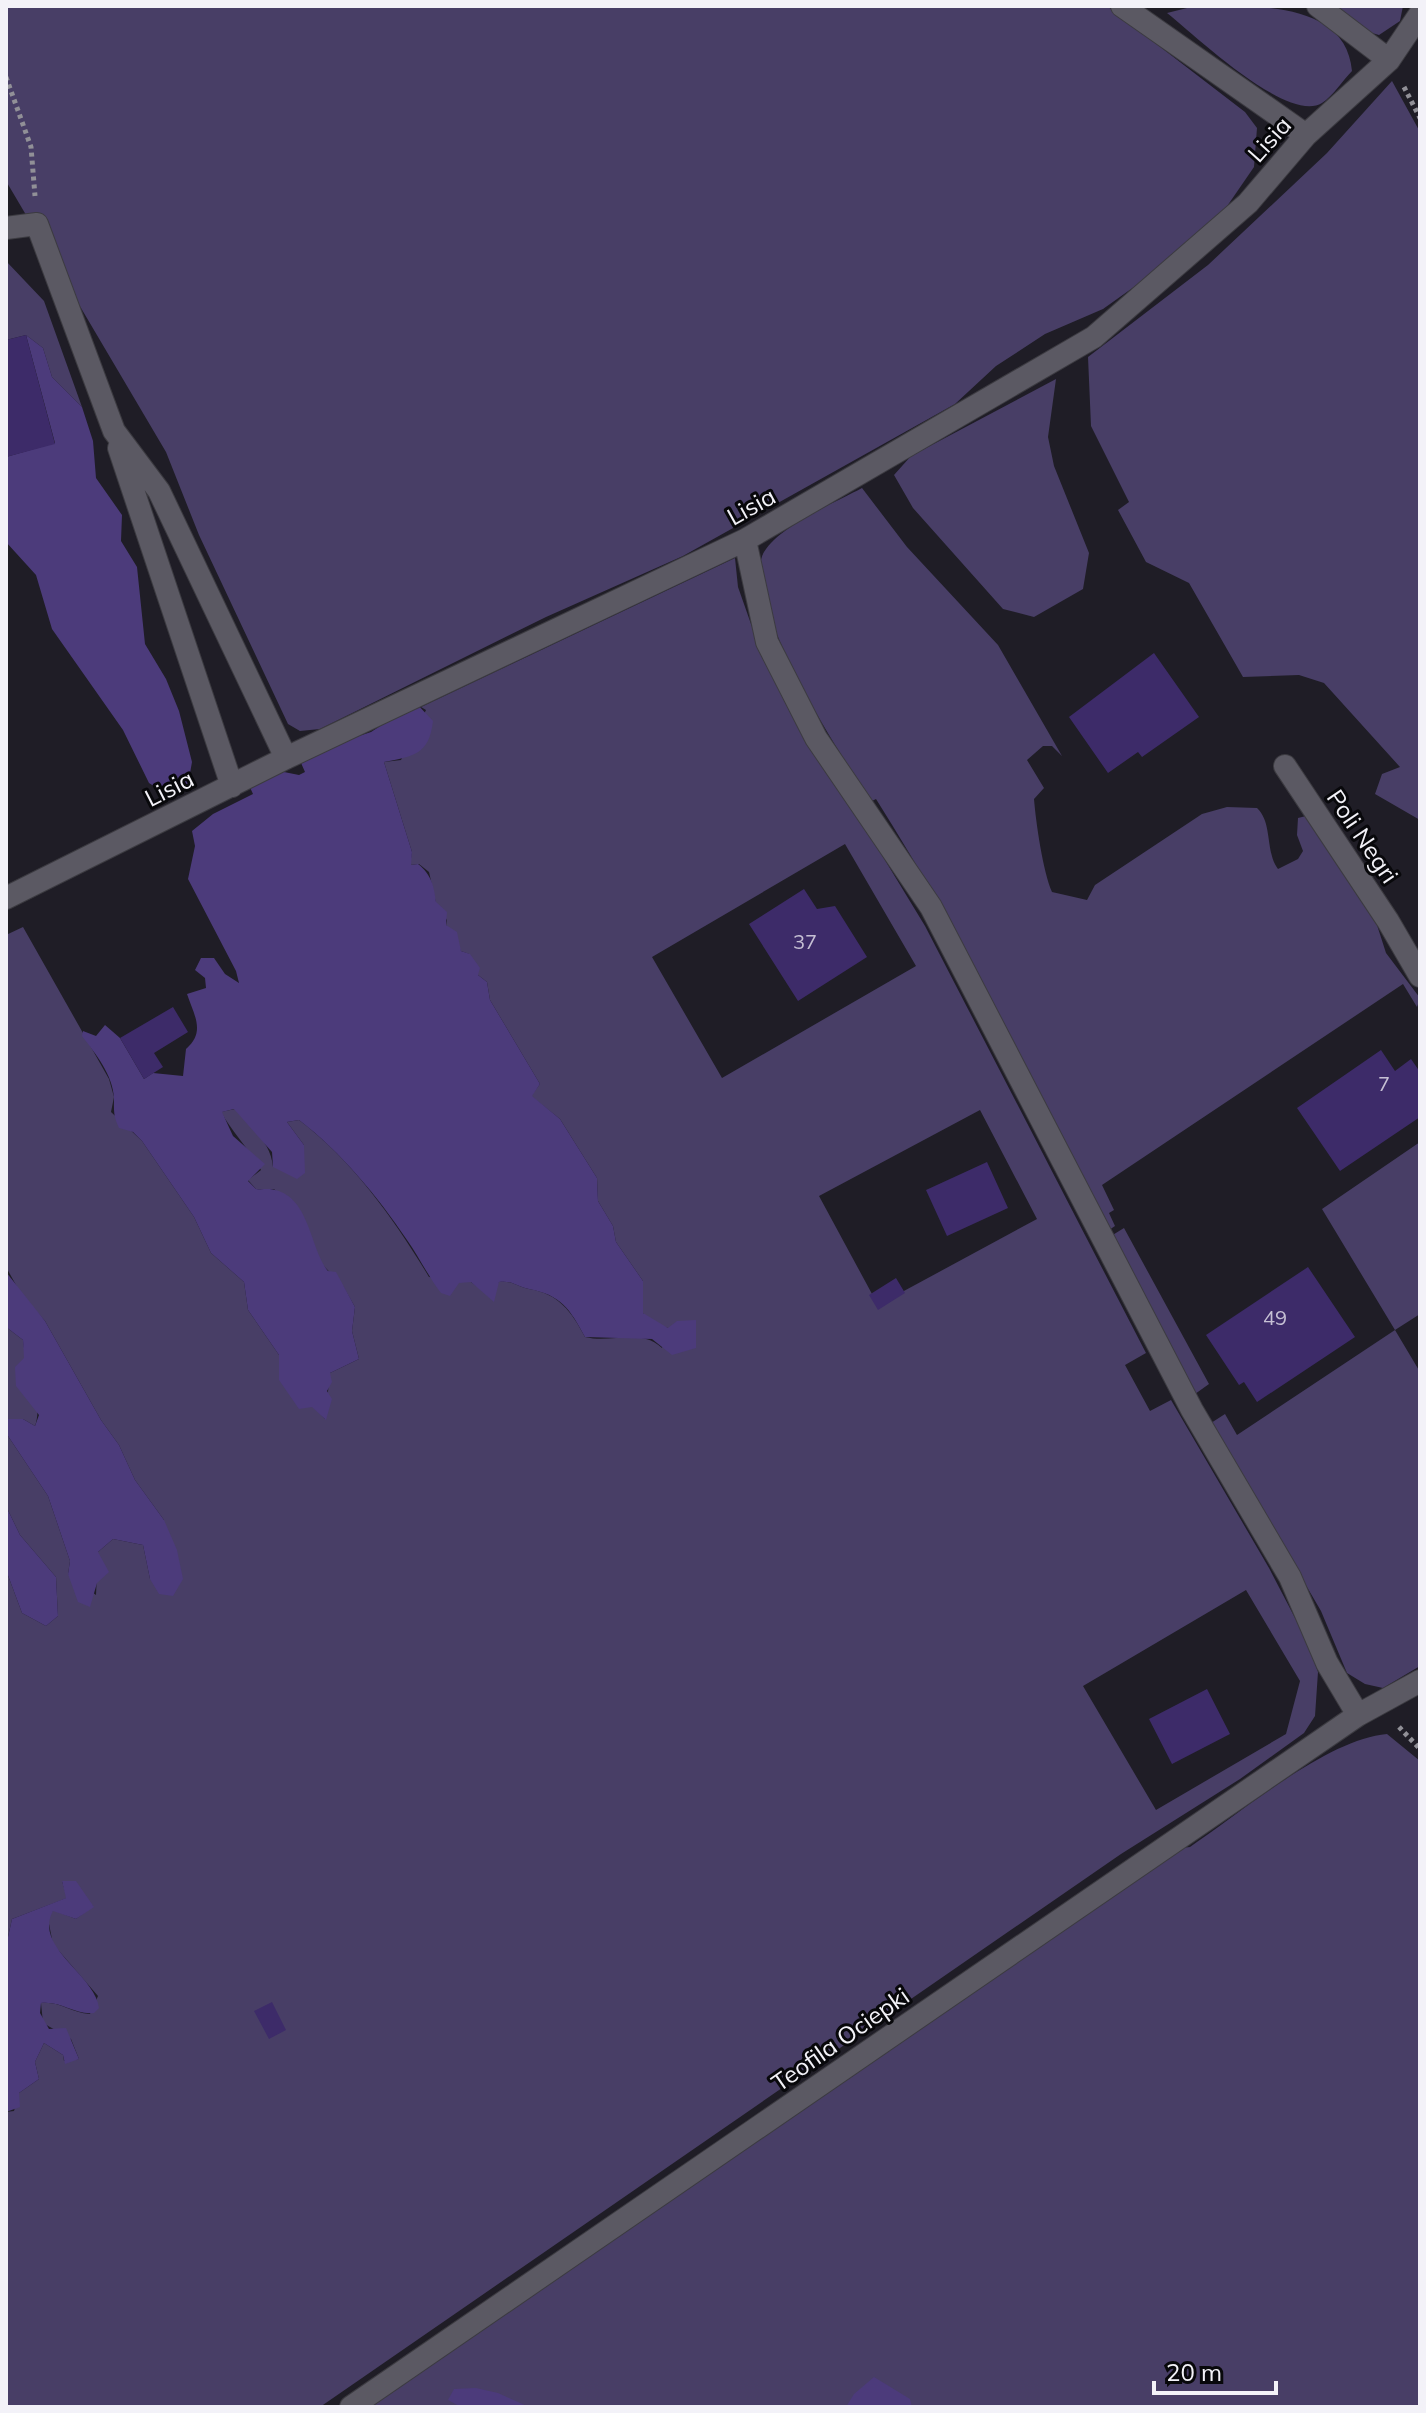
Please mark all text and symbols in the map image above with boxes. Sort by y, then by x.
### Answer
street label: Lisia [1241,110,1297,168]
street label: Lisia [722,481,780,531]
street label: Lisia [140,763,198,813]
street label: Poli Negri [1321,784,1405,888]
house number: 37 [793,929,817,954]
house number: 7 [1378,1071,1390,1096]
house number: 49 [1263,1305,1287,1330]
street label: Teofila Ociepki [765,1981,915,2097]
scale bar [1154,2345,1276,2395]
text: 20 m [1166,2357,1222,2387]

